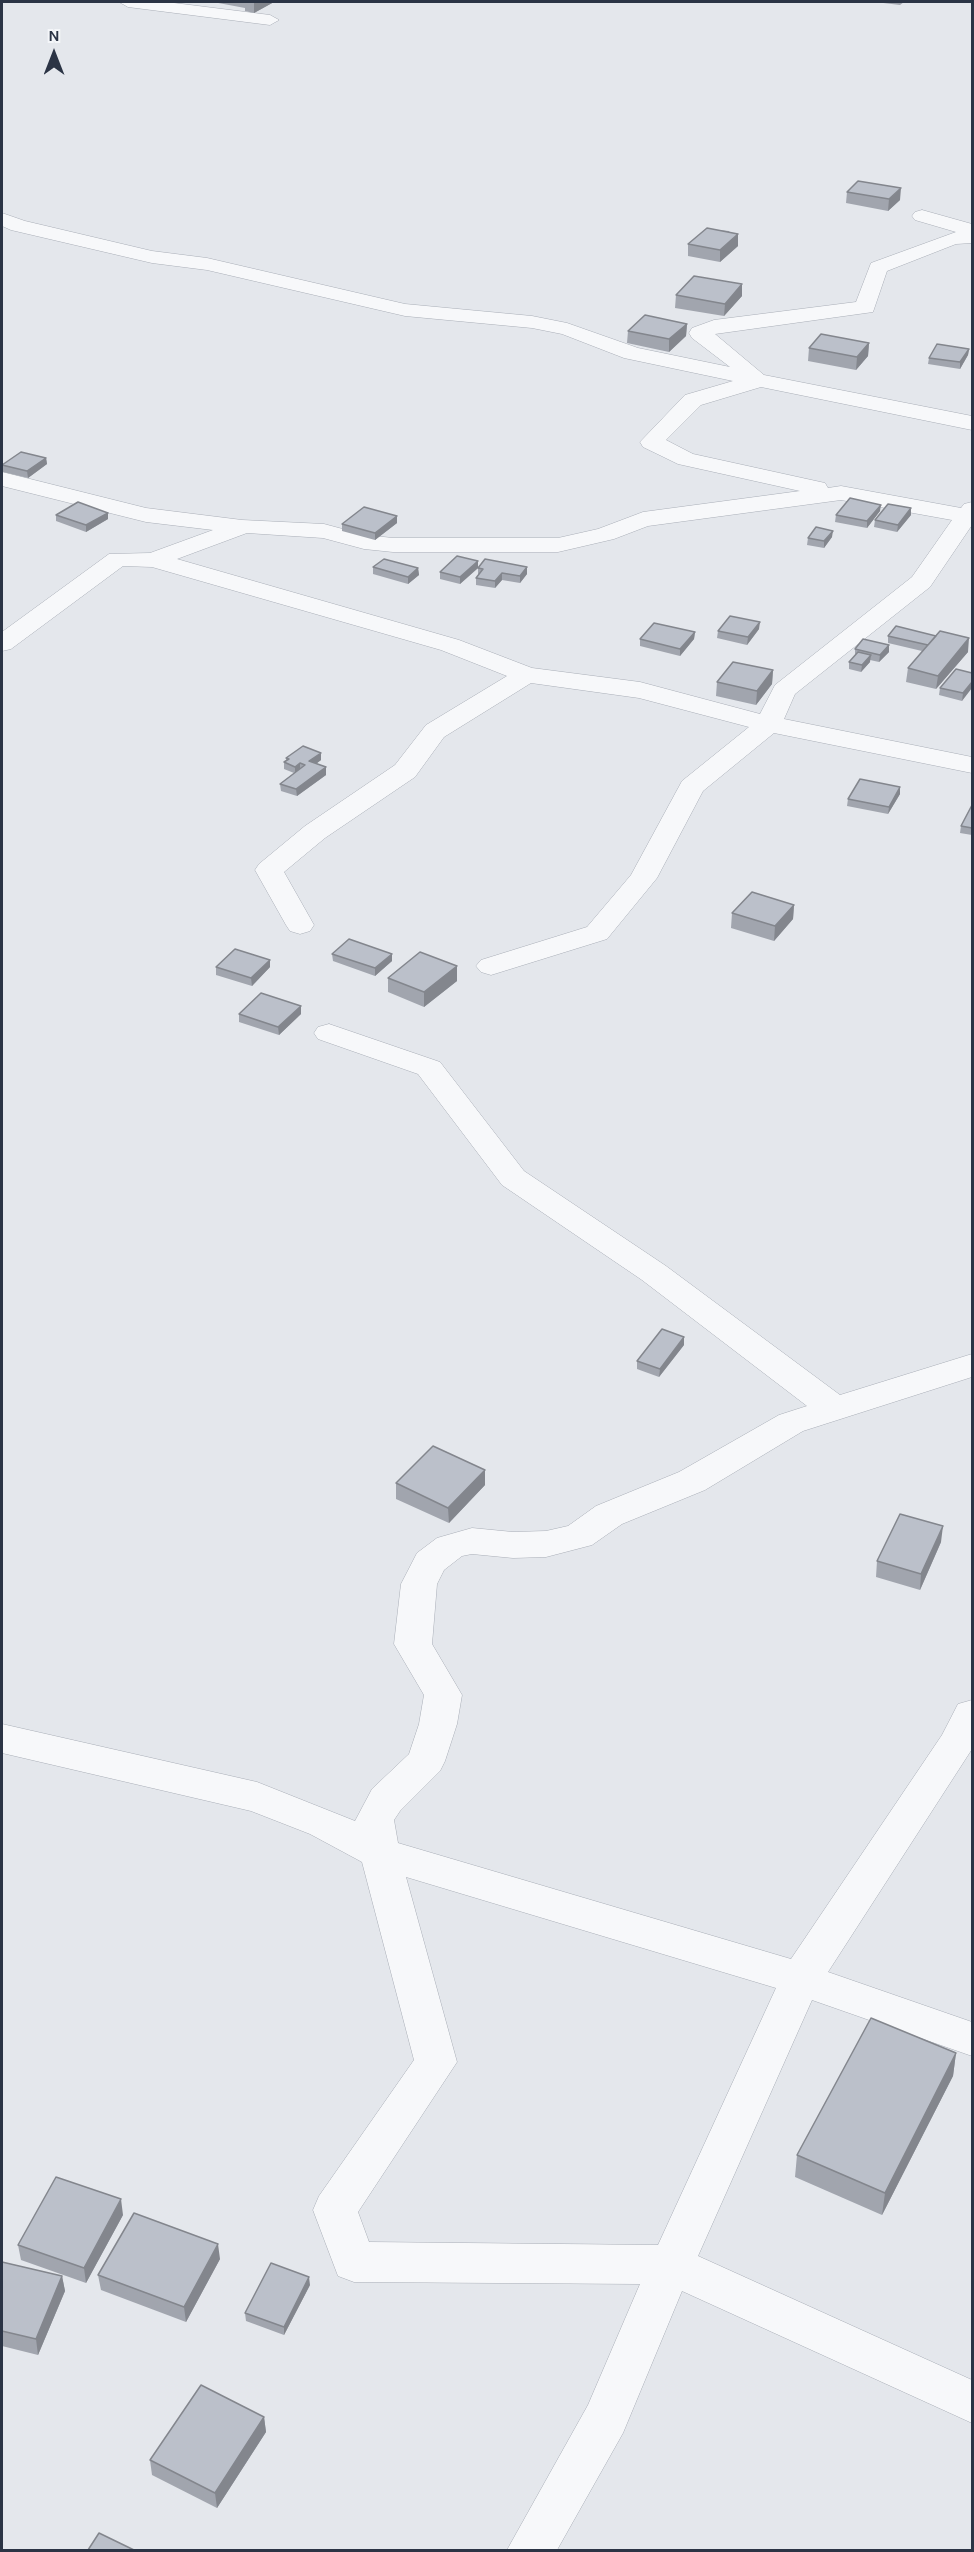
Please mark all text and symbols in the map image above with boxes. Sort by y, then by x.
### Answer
north arrow [24,24,84,84]
text: N [48,26,60,45]

